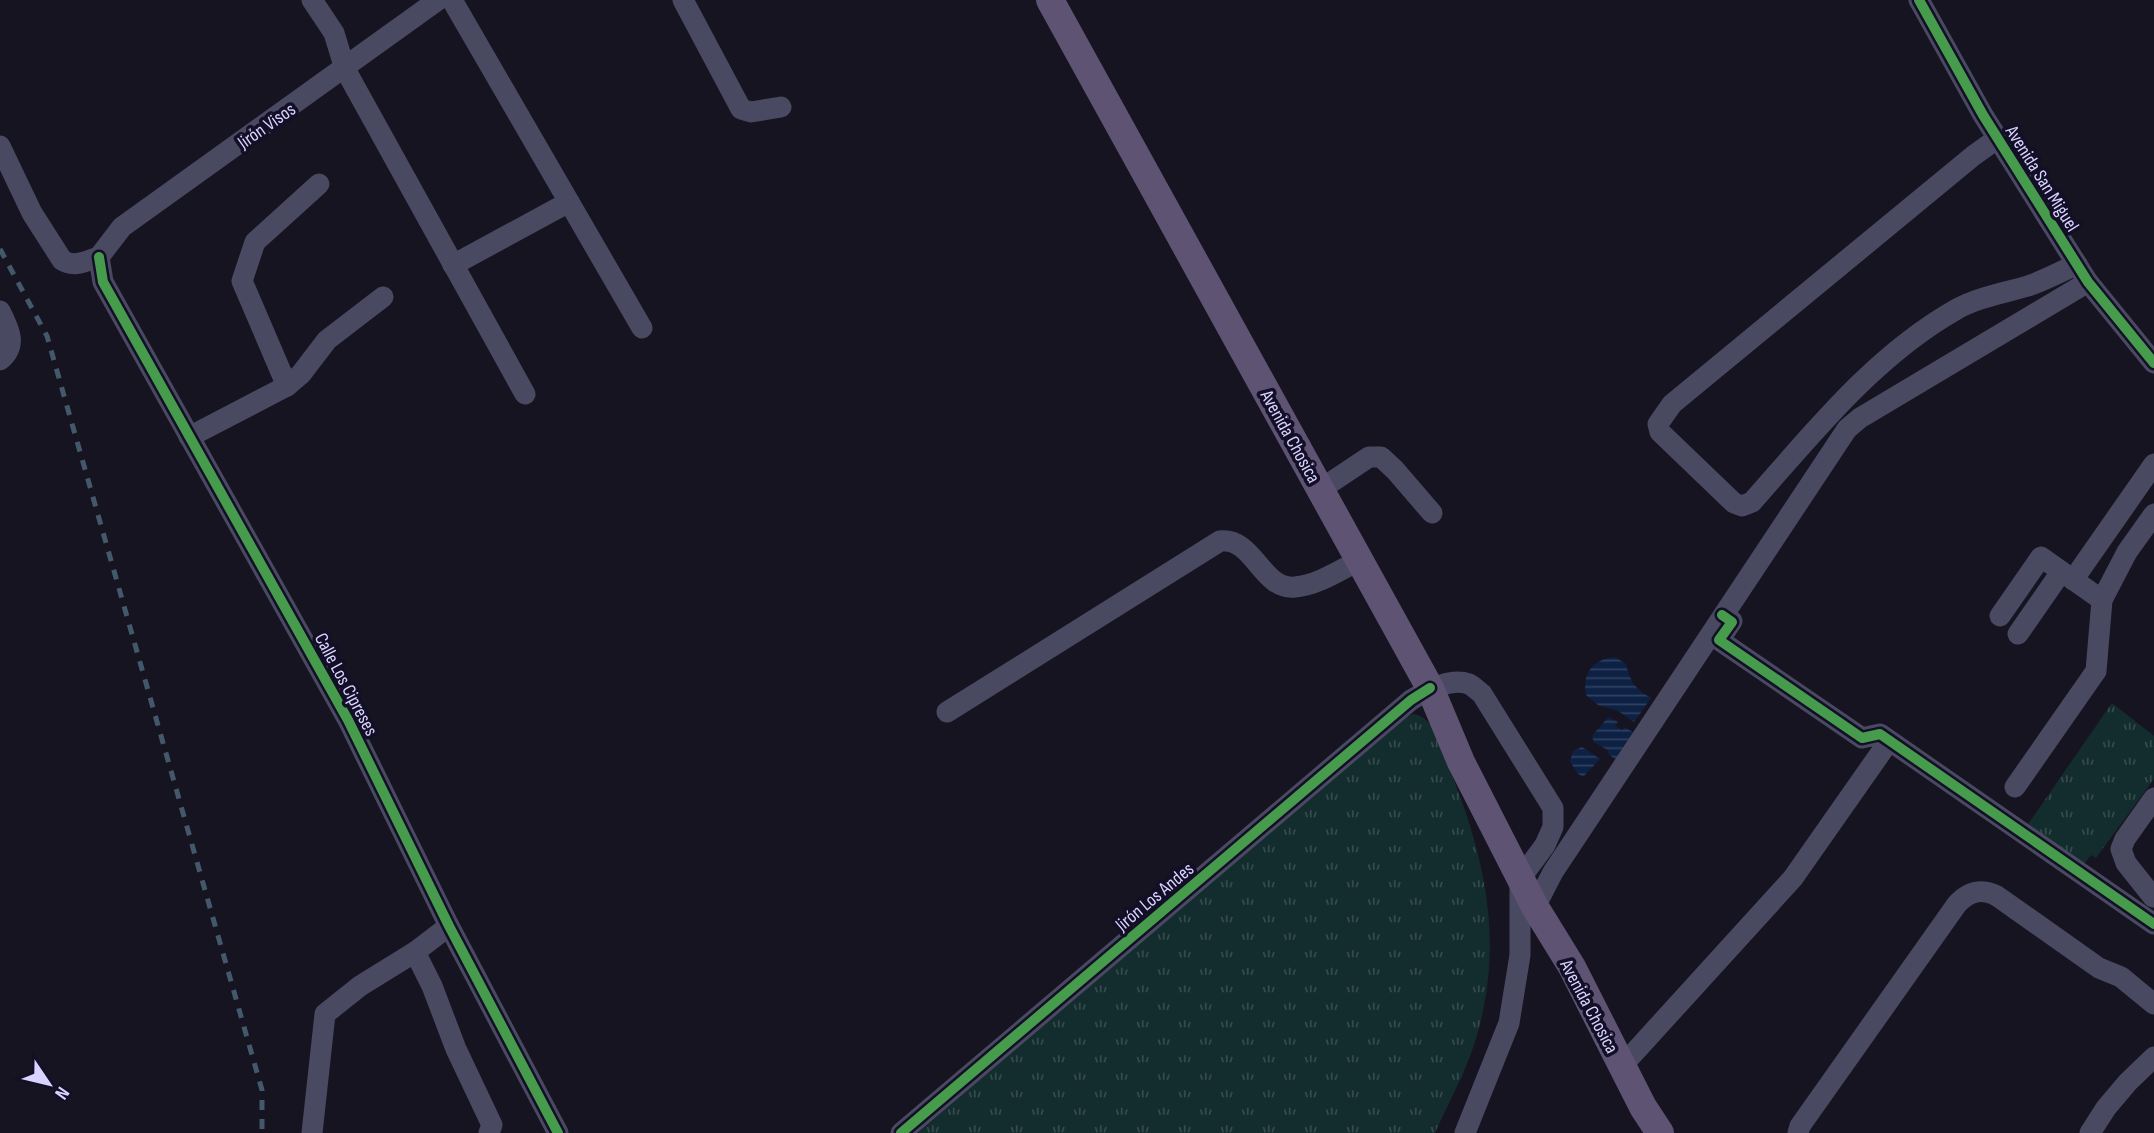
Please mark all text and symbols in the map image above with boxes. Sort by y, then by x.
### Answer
street label: Jirón Visos [233,98,300,155]
street label: Avenida San Miguel [1999,121,2083,236]
street label: Avenida Chosica [1254,385,1325,487]
street label: Calle Los Cipreses [309,629,382,740]
street label: Jirón Los Andes [1110,858,1199,937]
street label: Avenida Chosica [1554,955,1623,1058]
north arrow [14,1049,84,1119]
text: N [49,1082,74,1104]

